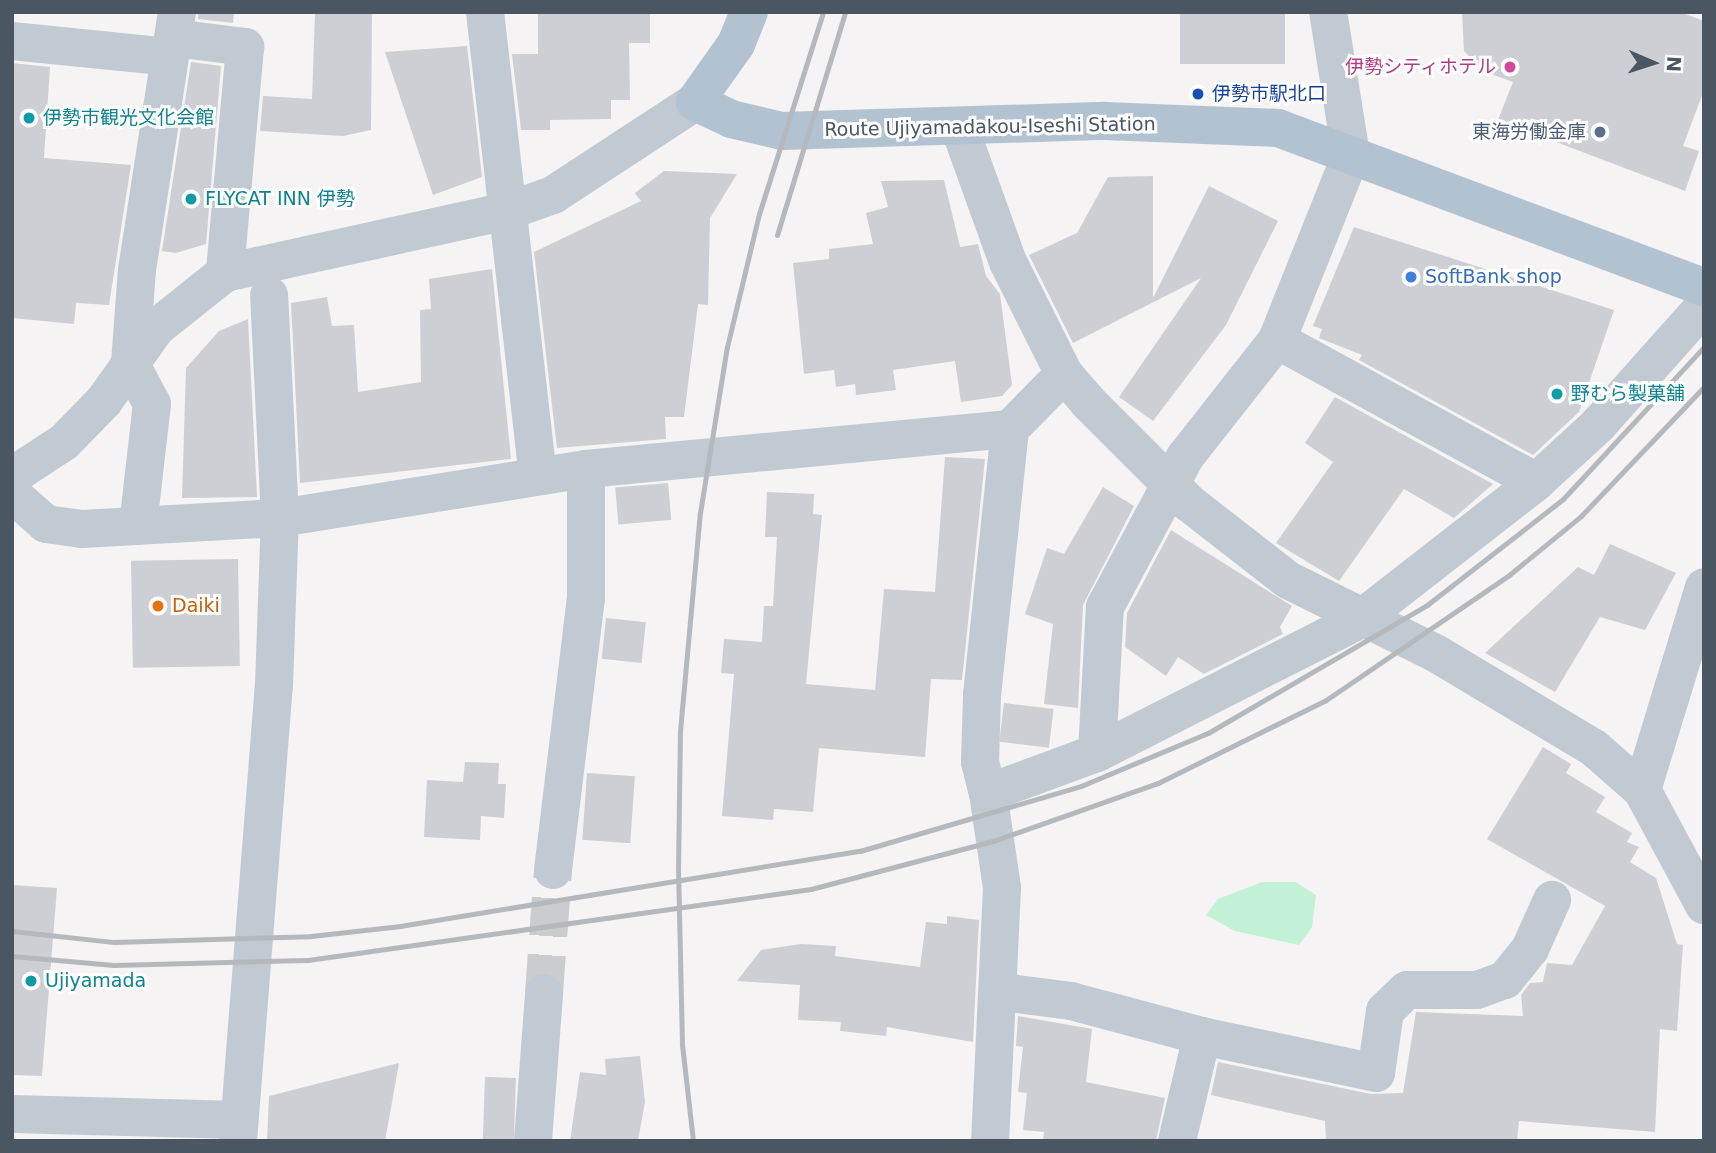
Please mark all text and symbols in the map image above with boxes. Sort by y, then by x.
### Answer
north arrow [1618,28,1688,98]
place label: 伊勢シティホテル [1344,56,1496,78]
text: N [1663,56,1685,73]
marker: 伊勢シティホテル [1502,59,1518,75]
place label: 伊勢市駅北口 [1212,83,1326,105]
marker: 伊勢市駅北口 [1190,86,1206,102]
place label: 伊勢市観光文化会館 [43,107,214,129]
marker: 伊勢市観光文化会館 [21,110,37,126]
street label: Route Ujiyamadakou-Iseshi Station [824,113,1156,141]
place label: 東海労働金庫 [1472,121,1586,143]
marker: 東海労働金庫 [1592,124,1608,140]
place label: FLYCAT INN 伊勢 [205,188,355,210]
marker: FLYCAT INN 伊勢 [183,191,199,207]
place label: SoftBank shop [1425,266,1562,288]
marker: SoftBank shop [1403,269,1419,285]
place label: 野むら製菓舗 [1571,383,1685,405]
marker: 野むら製菓舗 [1549,386,1565,402]
place label: Daiki [172,595,220,617]
marker: Daiki [150,598,166,614]
place label: Ujiyamada [45,970,146,992]
marker: Ujiyamada [23,973,39,989]

